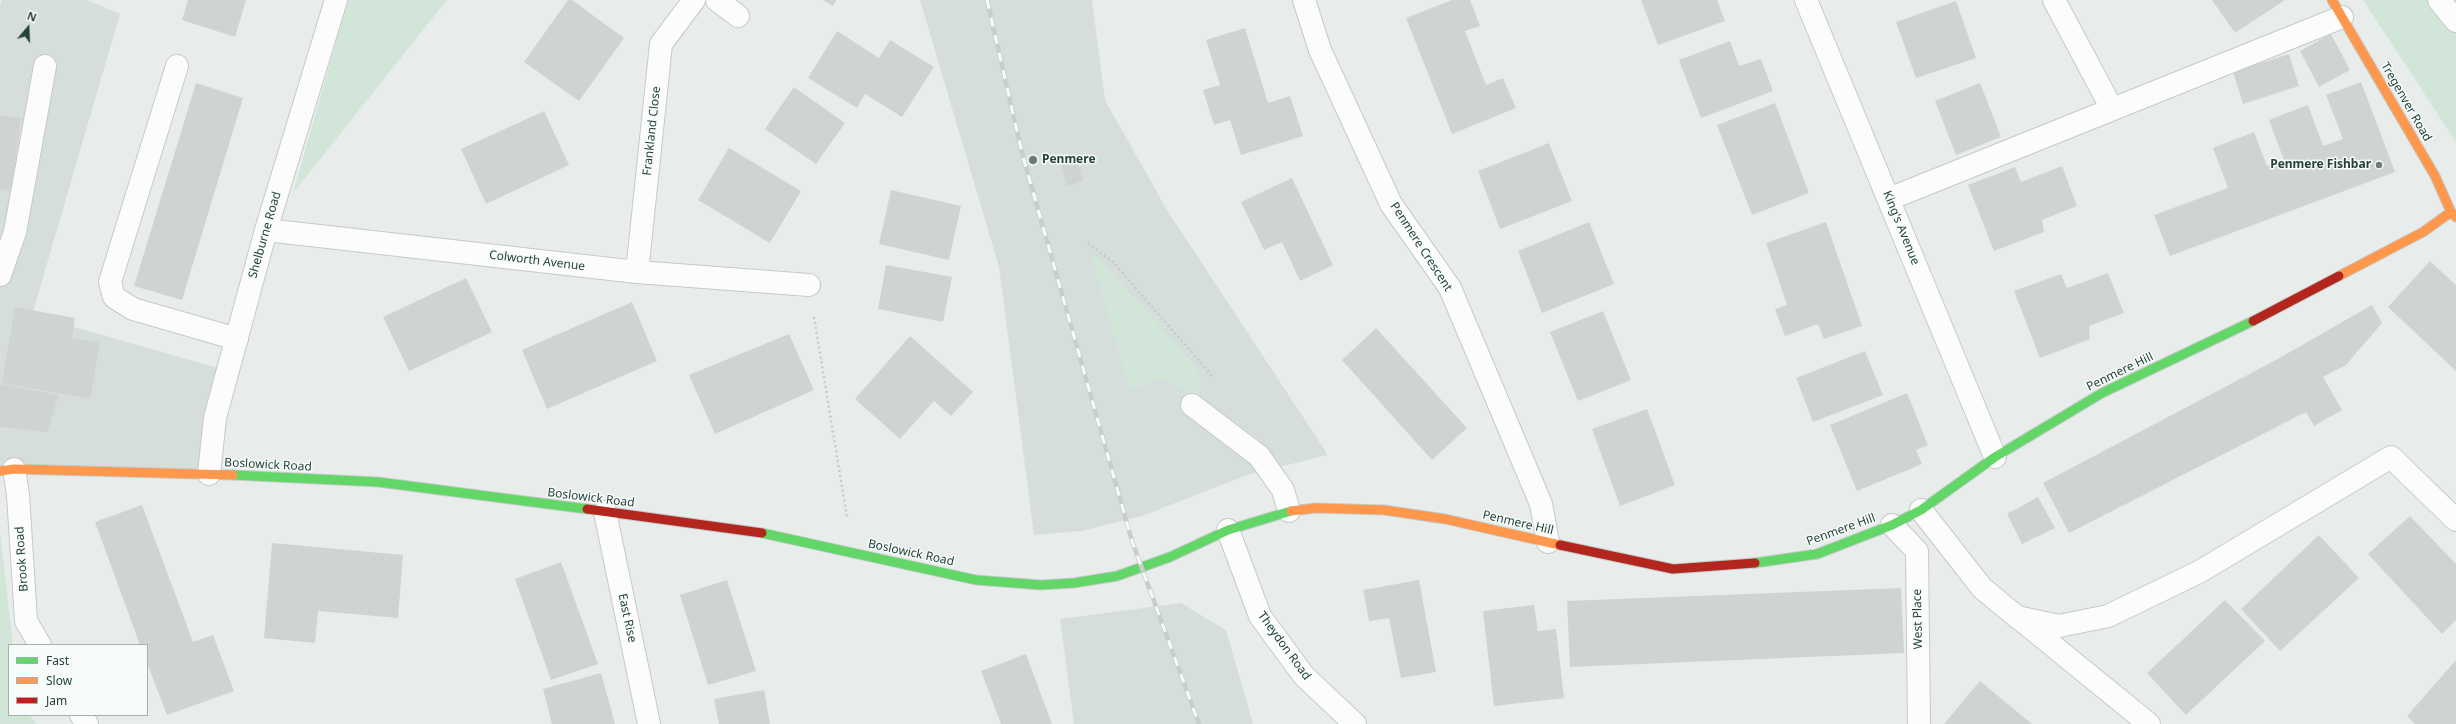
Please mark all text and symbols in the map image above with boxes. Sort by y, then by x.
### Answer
north arrow [8,8,48,48]
text: N [25,8,39,25]
street label: Tregenver Road [2378,60,2434,144]
street label: Frankland Close [640,86,664,176]
place label: Penmere [1042,153,1096,167]
marker: Penmere [1027,154,1039,166]
place label: Penmere Fishbar [2270,158,2371,172]
marker: Penmere Fishbar [2374,160,2384,170]
street label: King's Avenue [1880,189,1922,267]
street label: Shelburne Road [246,190,284,280]
street label: Penmere Crescent [1387,200,1455,294]
street label: Colworth Avenue [488,248,586,274]
street label: Penmere Hill [2084,350,2156,394]
street label: Boslowick Road [224,456,312,474]
street label: Boslowick Road [547,486,635,510]
street label: Penmere Hill [1481,508,1555,538]
street label: Penmere Hill [1805,511,1877,549]
street label: Brook Road [13,526,31,592]
street label: Boslowick Road [867,537,955,569]
street label: West Place [1910,589,1926,649]
street label: East Rise [615,592,639,644]
street label: Theydon Road [1254,609,1314,683]
legend [8,644,148,716]
text: Fast [46,652,69,669]
text: Slow [46,672,72,689]
text: Jam [46,692,67,709]

